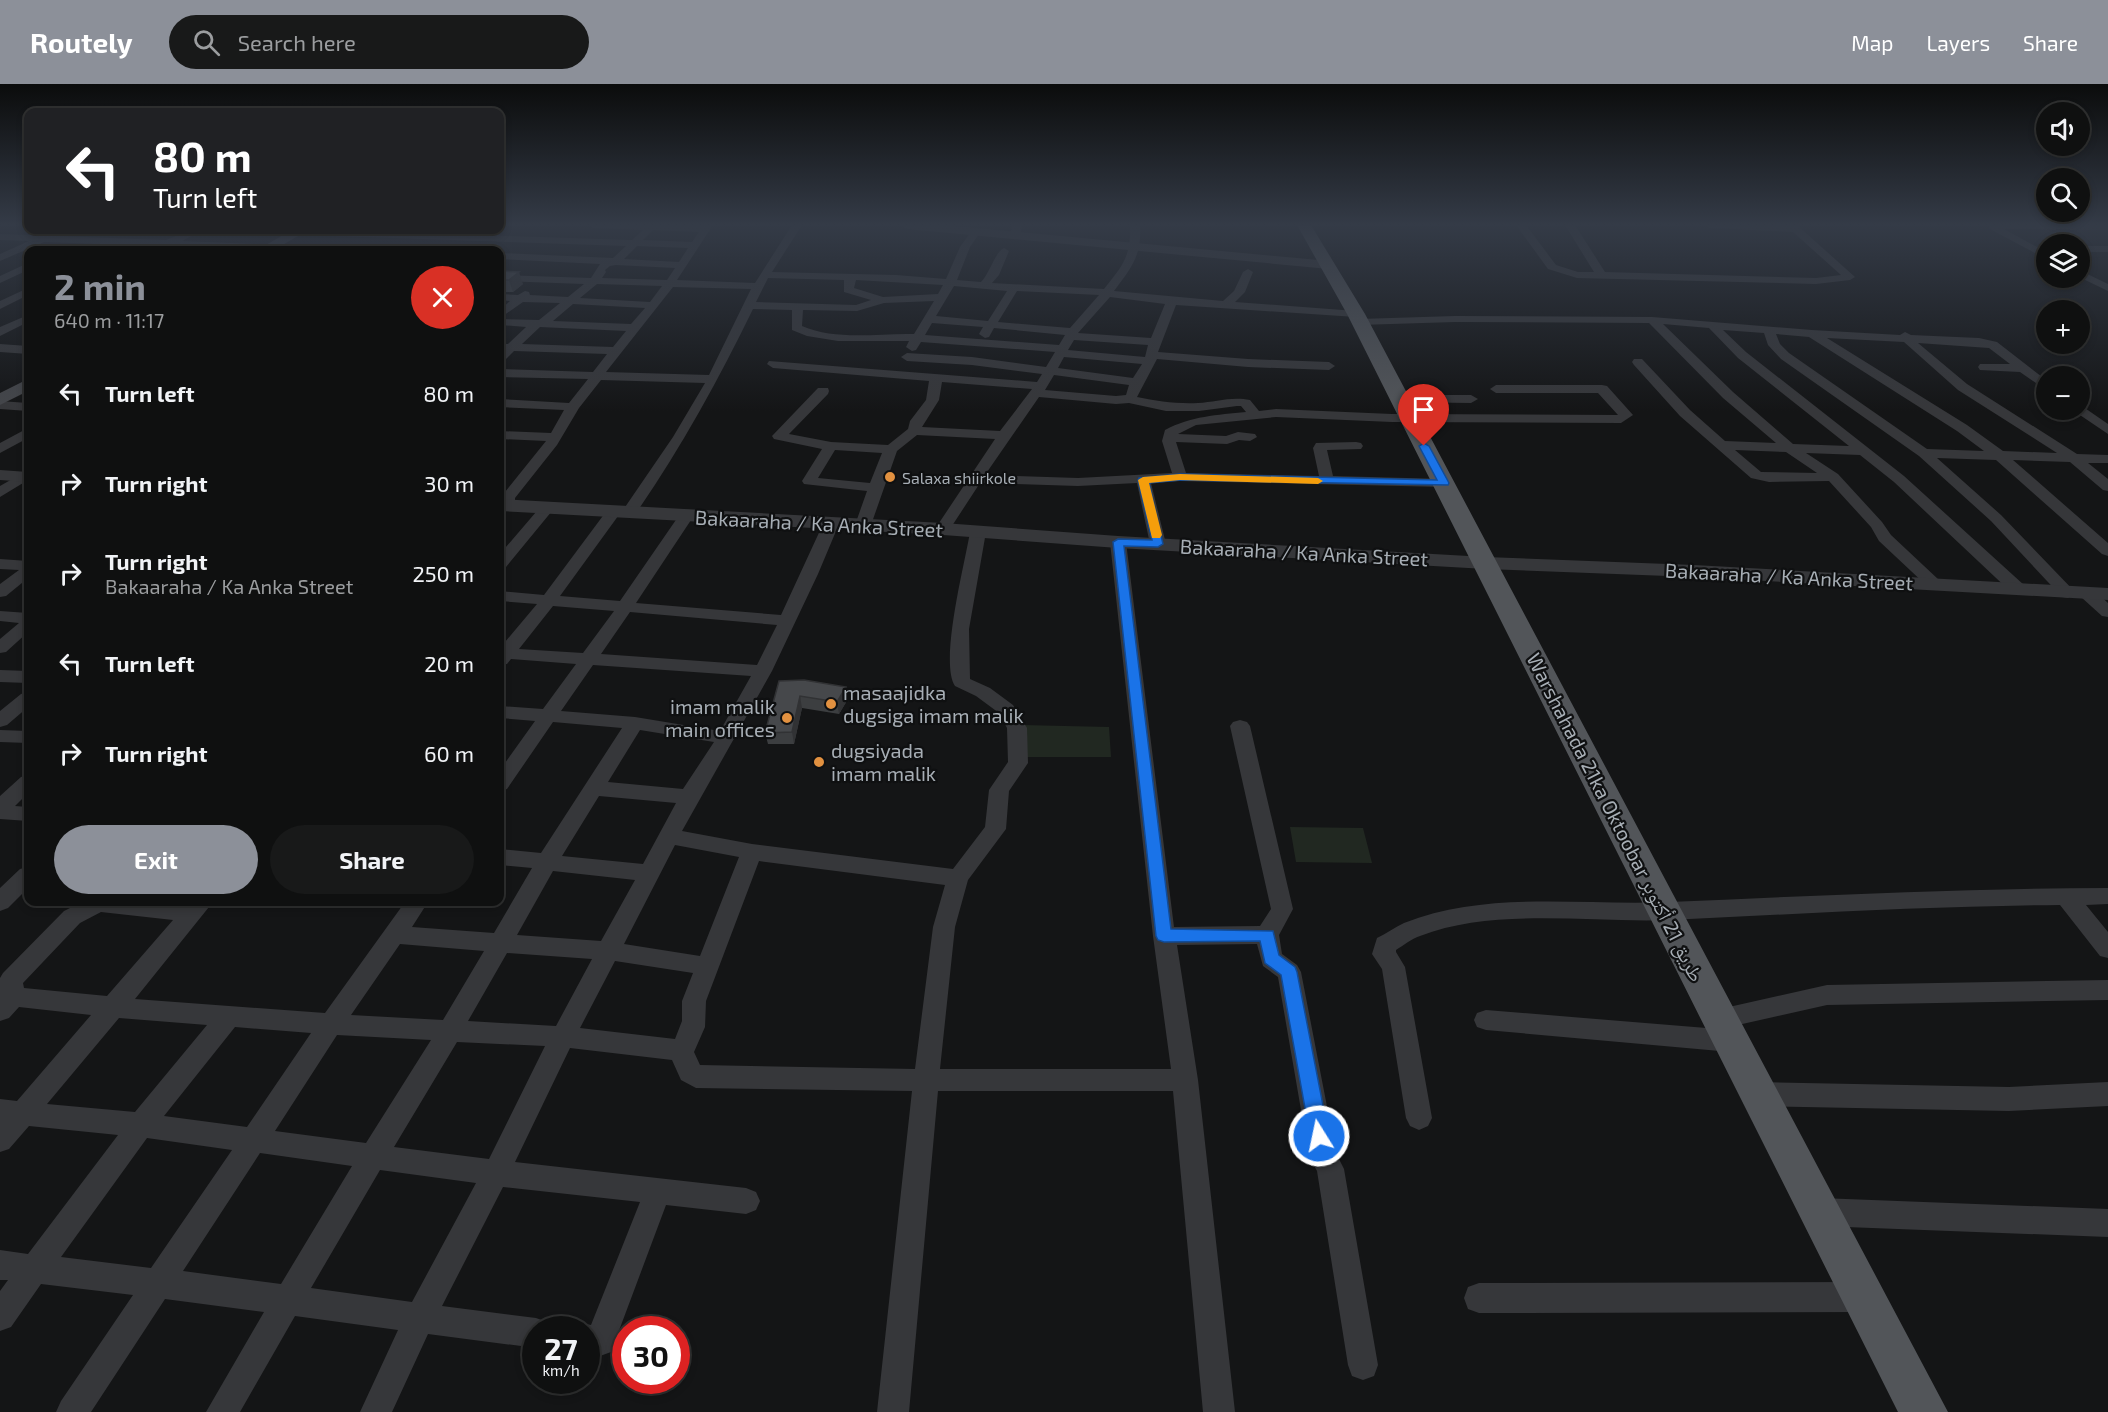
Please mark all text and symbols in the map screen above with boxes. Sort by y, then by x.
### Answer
search box [169,15,589,69]
text: Routely [30,25,133,59]
icon: search [190,26,223,59]
text: Search here [238,29,356,55]
text: Map [1851,30,1893,55]
text: Layers [1926,30,1990,55]
text: Share [2023,30,2078,55]
map controls [2036,102,2090,420]
button: sound [2036,102,2090,156]
text: 80 m [153,130,252,180]
icon: left [54,132,132,210]
button: search [2036,168,2090,222]
text: Turn left [153,181,257,213]
button: layers [2036,234,2090,288]
text: 2 min [54,264,146,307]
button: close [411,266,474,329]
button: + [2036,300,2090,354]
text: 640 m · 11:17 [54,308,164,332]
button: − [2036,366,2090,420]
icon: left [54,377,87,410]
text: Turn left [105,380,194,406]
text: 80 m [423,380,474,406]
pin [1398,384,1449,446]
icon: arrive [1407,393,1440,426]
icon: right [54,467,87,500]
place label: Salaxa shiirkole [902,468,1016,487]
text: Turn right [105,470,207,496]
text: 30 m [424,470,474,496]
marker: Salaxa shiirkole [883,470,897,484]
street label: Bakaaraha / Ka Anka Street [694,505,944,542]
street label: Bakaaraha / Ka Anka Street [1179,534,1429,571]
text: Turn right [105,548,207,574]
icon: right [54,557,87,590]
street label: Bakaaraha / Ka Anka Street [1664,558,1914,595]
text: 250 m [412,560,474,586]
text: Bakaaraha / Ka Anka Street [105,574,353,598]
icon: left [54,647,87,680]
street label: Warshahada 21ka Oktoobar طريق 21 أكتوبر [1521,649,1710,986]
text: Turn left [105,650,194,676]
text: 20 m [424,650,474,676]
place label: masaajidka dugsiga imam malik [843,680,1024,727]
place label: imam malik main offices [665,694,775,741]
marker: masaajidka dugsiga imam malik [824,697,838,711]
marker: imam malik main offices [780,711,794,725]
icon: right [54,737,87,770]
place label: dugsiyada imam malik [831,738,936,785]
text: Turn right [105,740,207,766]
text: 60 m [424,740,474,766]
marker: dugsiyada imam malik [812,755,826,769]
button: Exit [54,825,258,894]
button: Share [270,825,474,894]
position arrow [1287,1104,1351,1168]
speed limit sign: 30 [612,1316,690,1394]
text: 27 [544,1330,578,1366]
text: km/h [542,1361,580,1379]

